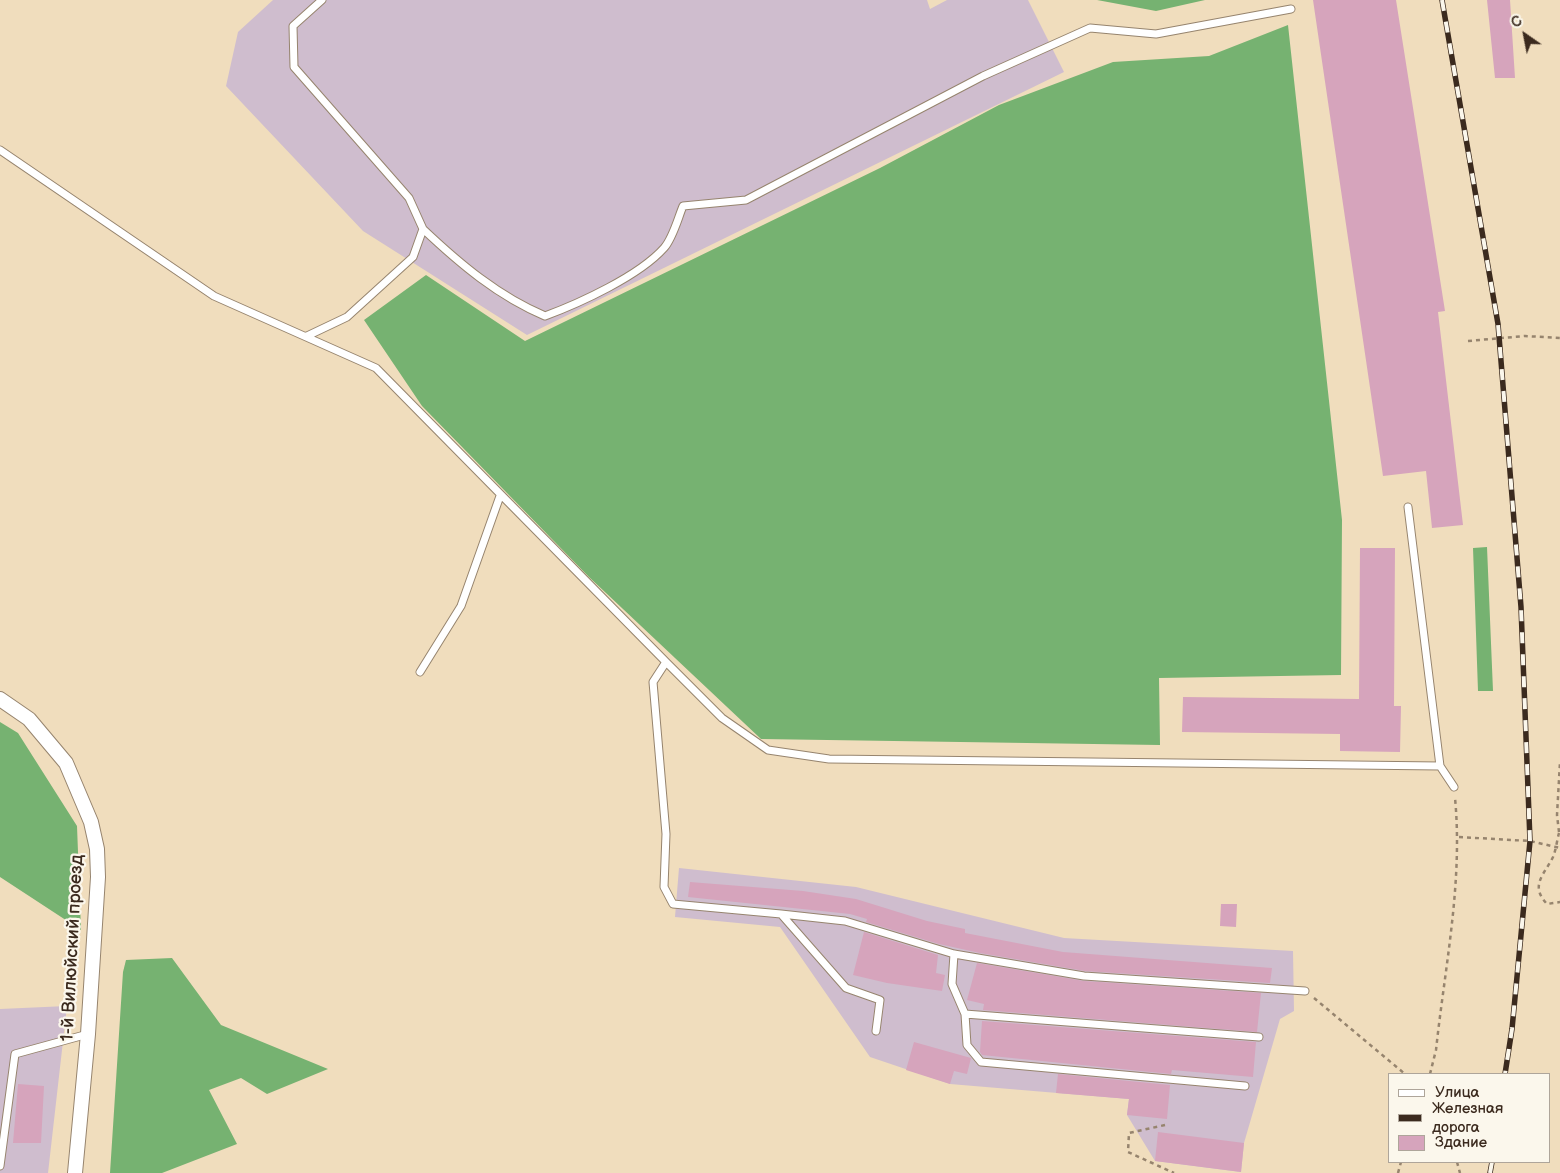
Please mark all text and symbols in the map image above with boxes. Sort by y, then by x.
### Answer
north arrow [1500,10,1550,60]
text: С [1508,12,1525,32]
street label: 1-й Вилюйский проезд [57,854,89,1042]
legend [1388,1073,1550,1163]
text: Улица [1435,1083,1479,1102]
text: Железная дорога [1432,1099,1503,1137]
text: Здание [1435,1133,1487,1152]

